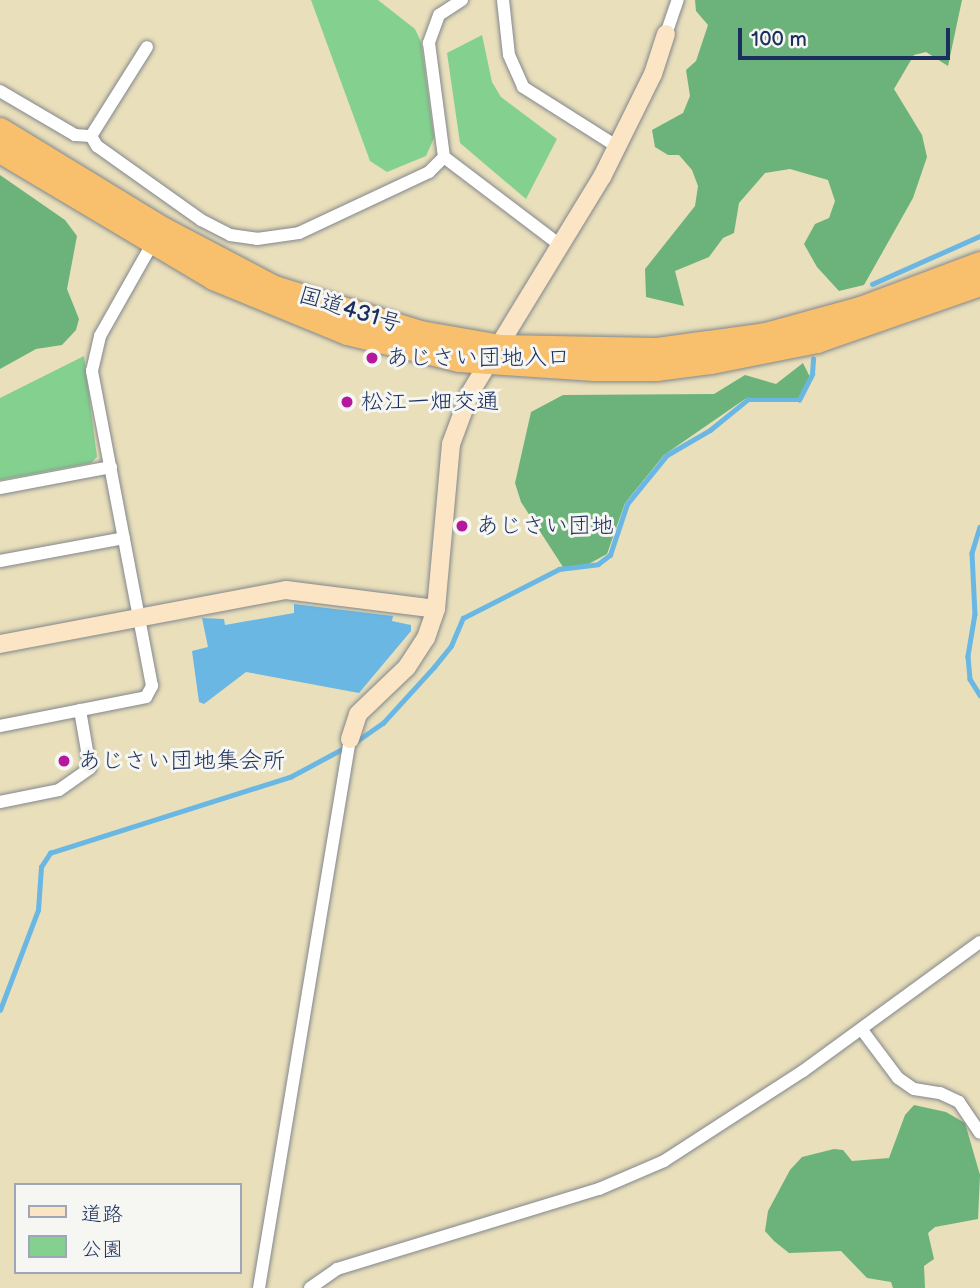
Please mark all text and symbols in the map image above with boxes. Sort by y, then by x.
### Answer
scale bar [742,14,954,58]
text: 100 m [751,27,807,52]
street label: 国道431号 [295,281,405,339]
place label: あじさい団地入口 [386,344,570,372]
marker: あじさい団地入口 [364,350,380,366]
place label: 松江一畑交通 [361,388,499,416]
marker: 松江一畑交通 [339,394,355,410]
place label: あじさい団地 [476,512,614,540]
marker: あじさい団地 [454,518,470,534]
place label: あじさい団地集会所 [78,747,285,775]
marker: あじさい団地集会所 [56,753,72,769]
legend [14,1183,242,1274]
text: 道路 [81,1202,123,1227]
text: 公園 [81,1237,123,1262]

